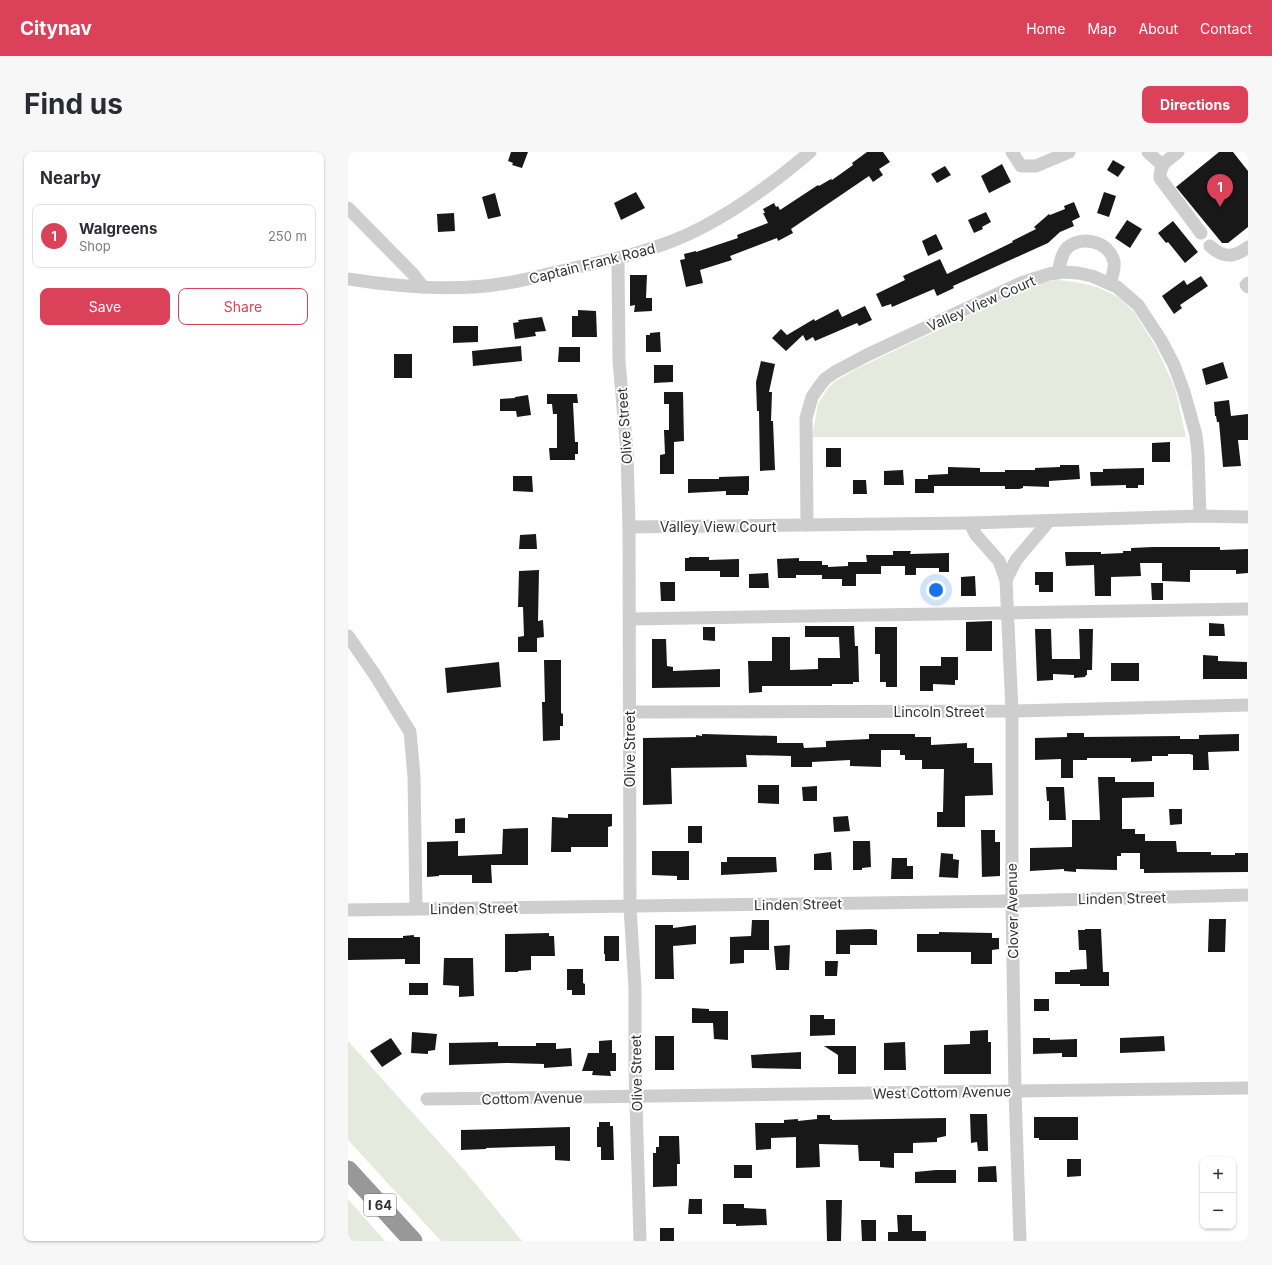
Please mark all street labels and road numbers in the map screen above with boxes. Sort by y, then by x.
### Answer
street label: Captain Frank Road [527,239,657,287]
street label: Valley View Court [924,271,1038,334]
street label: Olive Street [613,387,635,465]
street label: Valley View Court [660,518,777,535]
street label: Lincoln Street [893,703,985,720]
street label: Olive Street [621,710,638,787]
street label: Clover Avenue [1003,863,1021,959]
street label: Linden Street [1078,889,1167,907]
street label: Linden Street [754,895,843,913]
street label: Linden Street [430,899,519,917]
street label: Olive Street [627,1034,645,1111]
street label: West Cottom Avenue [873,1082,1011,1102]
street label: Cottom Avenue [481,1089,583,1107]
road number: I 64 [364,1194,396,1216]

